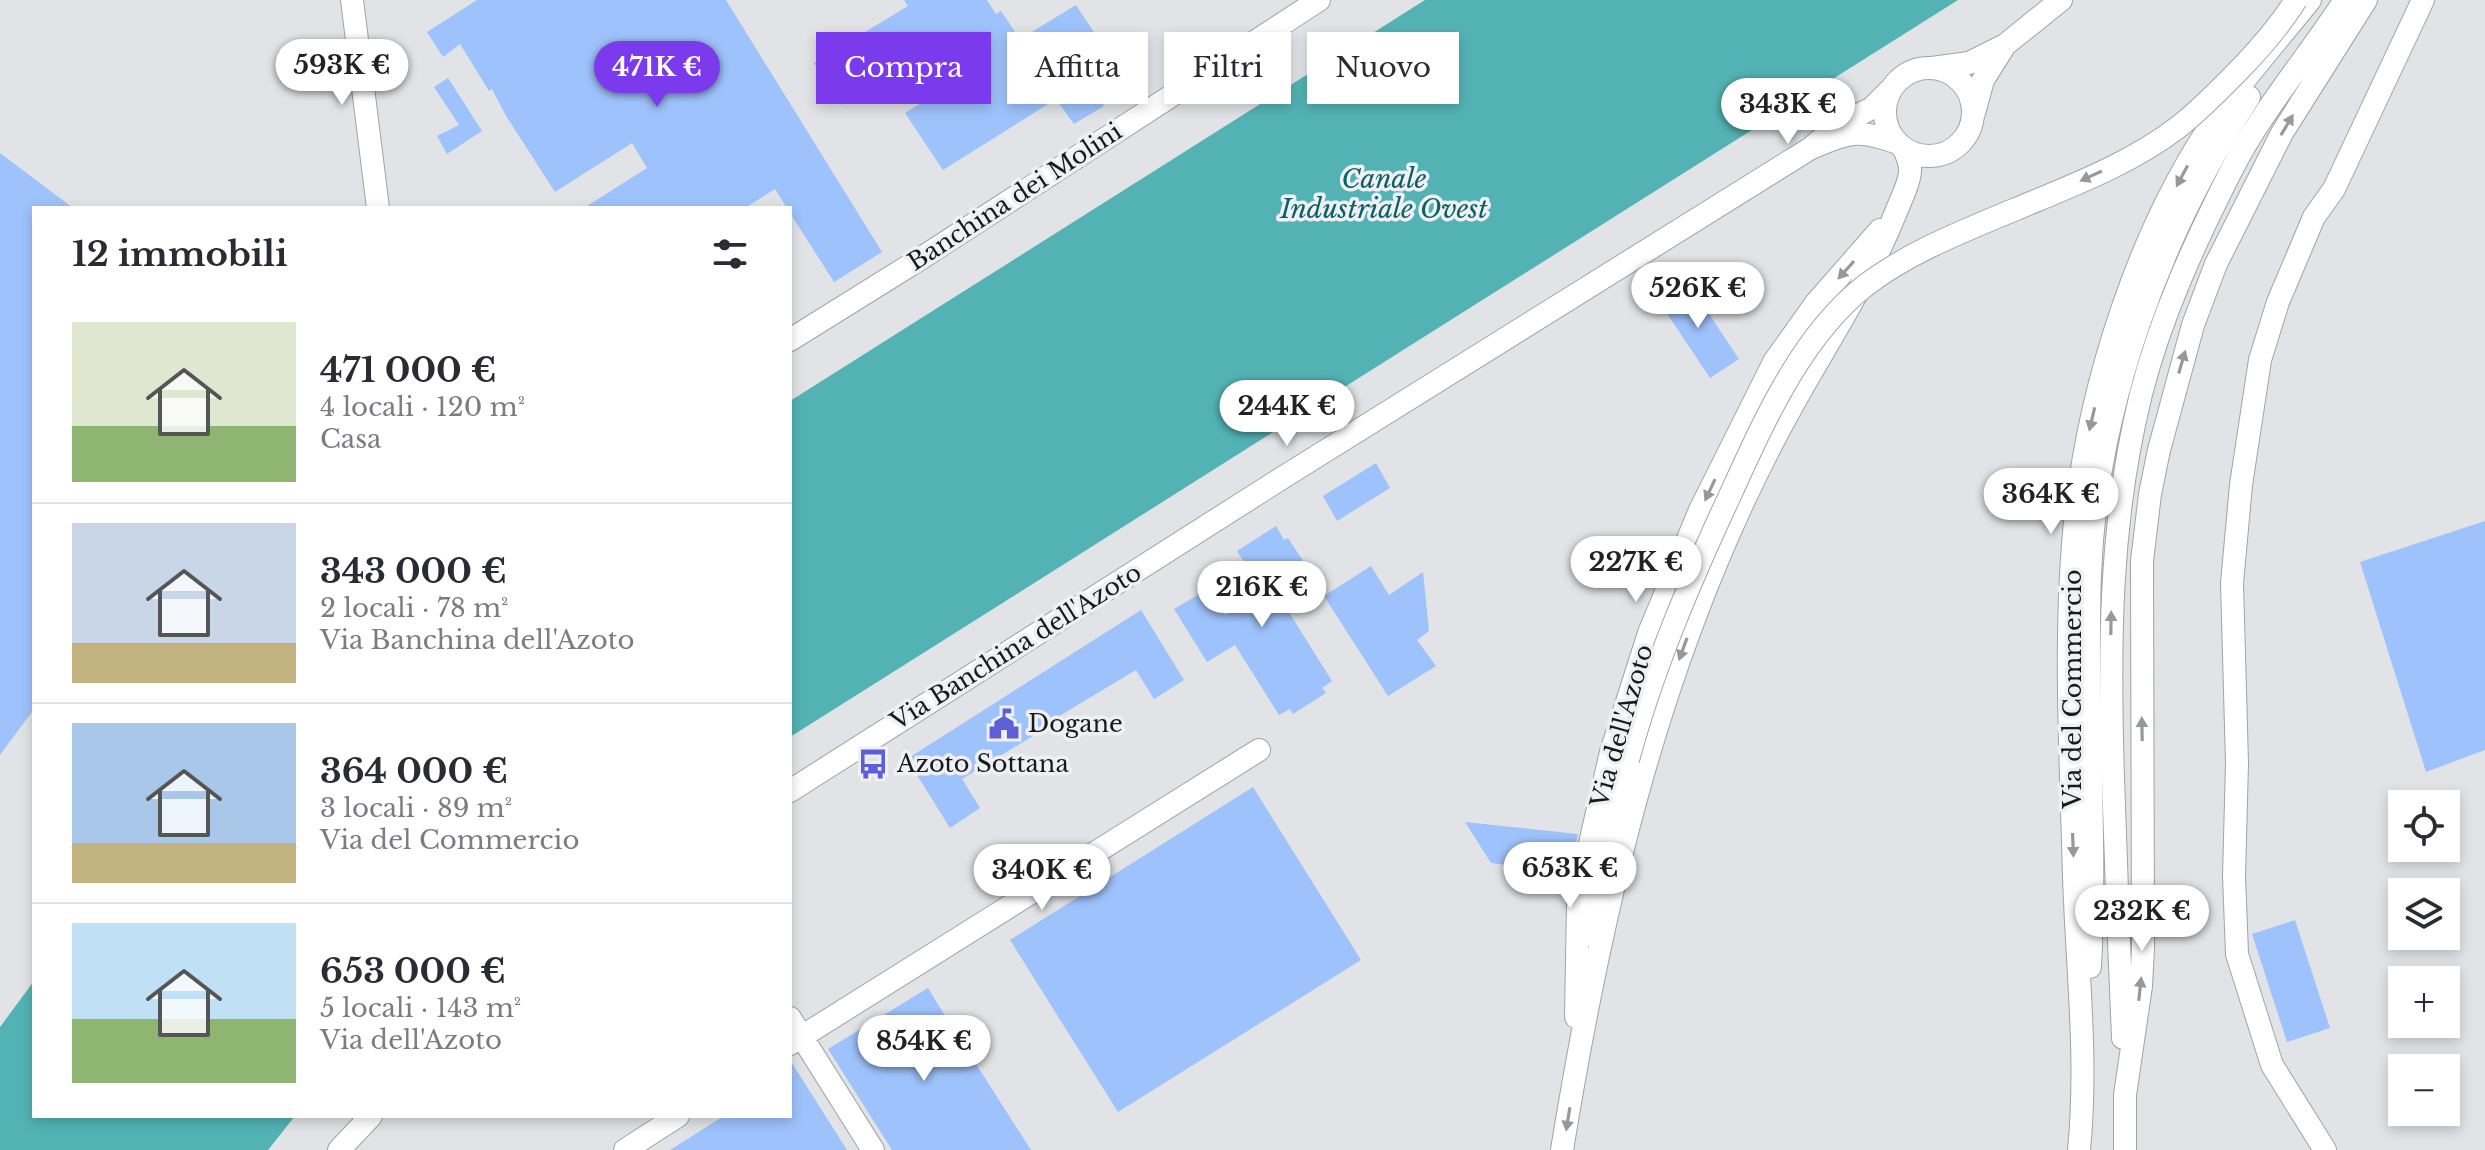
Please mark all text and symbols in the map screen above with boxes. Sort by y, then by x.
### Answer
chip: Compra [816,32,991,104]
chip: Affitta [1007,32,1148,104]
chip: Filtri [1164,32,1291,104]
chip: Nuovo [1307,32,1459,104]
pin: 593K € [277,39,407,107]
pin: 471K € [592,41,722,109]
text: 593K € [293,49,391,81]
text: 471K € [612,51,702,83]
pin: 343K € [1723,78,1853,146]
text: 343K € [1739,88,1837,120]
one-way arrow [2280,114,2294,136]
street label: Banchina dei Molini [902,117,1127,277]
water label: Canale Industriale Ovest [1279,163,1488,225]
one-way arrow [2176,165,2189,188]
one-way arrow [2080,169,2103,183]
icon: filters [708,232,752,276]
text: 12 immobili [72,233,287,275]
one-way arrow [1837,261,1855,280]
pin: 526K € [1633,262,1763,330]
text: 526K € [1649,272,1747,304]
text: 471 000 € [320,349,497,391]
one-way arrow [2176,349,2189,373]
icon: home [136,354,232,450]
pin: 244K € [1222,380,1352,448]
text: 244K € [1238,390,1336,422]
text: 4 locali · 120 m² [320,391,525,423]
one-way arrow [2085,407,2098,432]
text: Casa [320,423,381,455]
pin: 364K € [1986,468,2116,536]
one-way arrow [1703,478,1717,502]
text: 364K € [2002,478,2100,510]
pin: 227K € [1571,536,1701,604]
text: 227K € [1589,546,1683,578]
text: 343 000 € [320,550,507,592]
icon: home [136,555,232,651]
street label: Via Banchina dell'Azoto [884,557,1147,736]
pin: 216K € [1197,561,1327,629]
street label: Via del Commercio [2058,569,2087,810]
text: 216K € [1215,571,1309,603]
text: 2 locali · 78 m² [320,592,509,624]
one-way arrow [2105,610,2117,635]
text: Via Banchina dell'Azoto [320,624,635,656]
one-way arrow [1676,637,1689,661]
street label: Via dell'Azoto [1584,641,1659,812]
public building icon: Dogane [987,707,1021,741]
place label: Dogane [1028,709,1123,738]
one-way arrow [2136,716,2148,741]
bus stop icon: Azoto Sottana [856,747,890,781]
place label: Azoto Sottana [896,749,1069,778]
text: 364 000 € [320,750,508,792]
icon: home [136,755,232,851]
map controls [2388,790,2460,1126]
button: locate [2388,790,2460,862]
text: 3 locali · 89 m² [320,792,512,824]
text: Via del Commercio [320,824,579,856]
one-way arrow [2067,833,2080,858]
pin: 653K € [1505,842,1635,910]
pin: 340K € [977,844,1107,912]
text: 653K € [1521,852,1619,884]
text: 340K € [992,854,1092,886]
button: layers [2388,878,2460,950]
pin: 232K € [2077,885,2207,953]
text: 232K € [2093,895,2191,927]
text: 653 000 € [320,950,506,992]
icon: home [136,955,232,1051]
button: + [2388,966,2460,1038]
one-way arrow [2133,976,2146,1001]
text: 5 locali · 143 m² [320,992,521,1024]
pin: 854K € [859,1015,989,1083]
text: Via dell'Azoto [320,1024,502,1056]
text: 854K € [876,1025,972,1057]
button: − [2388,1054,2460,1126]
one-way arrow [1561,1106,1573,1131]

